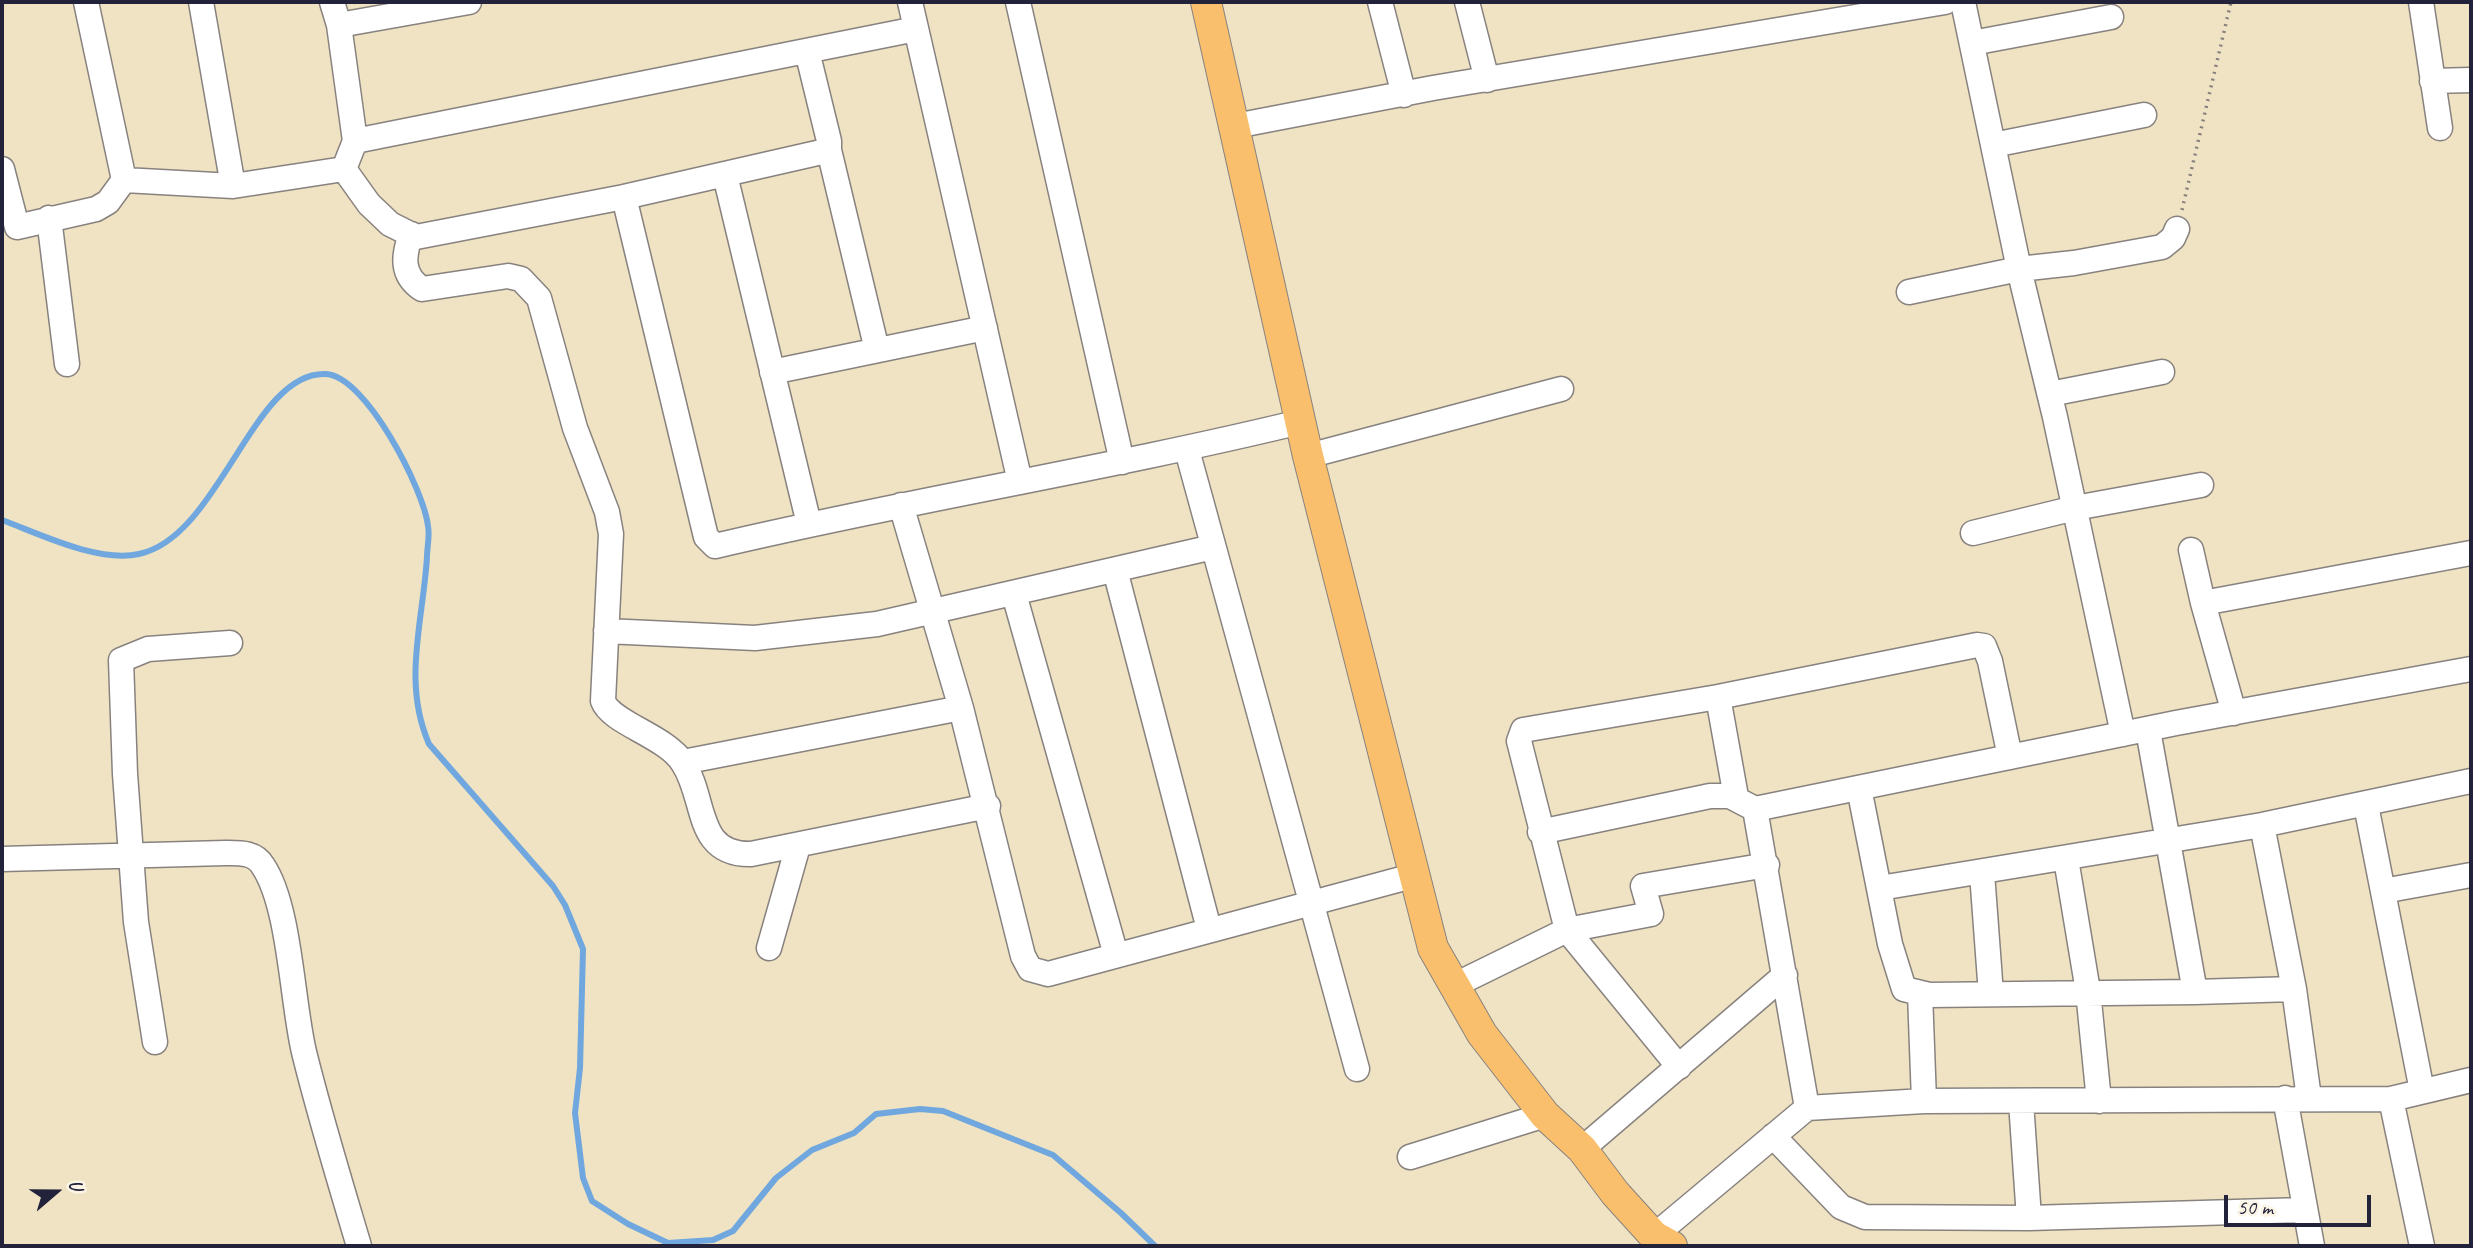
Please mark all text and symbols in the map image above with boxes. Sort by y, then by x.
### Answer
north arrow [21,1157,91,1227]
text: U [63,1176,89,1193]
scale bar [2228,1182,2375,1226]
text: 50 m [2237,1194,2273,1220]

